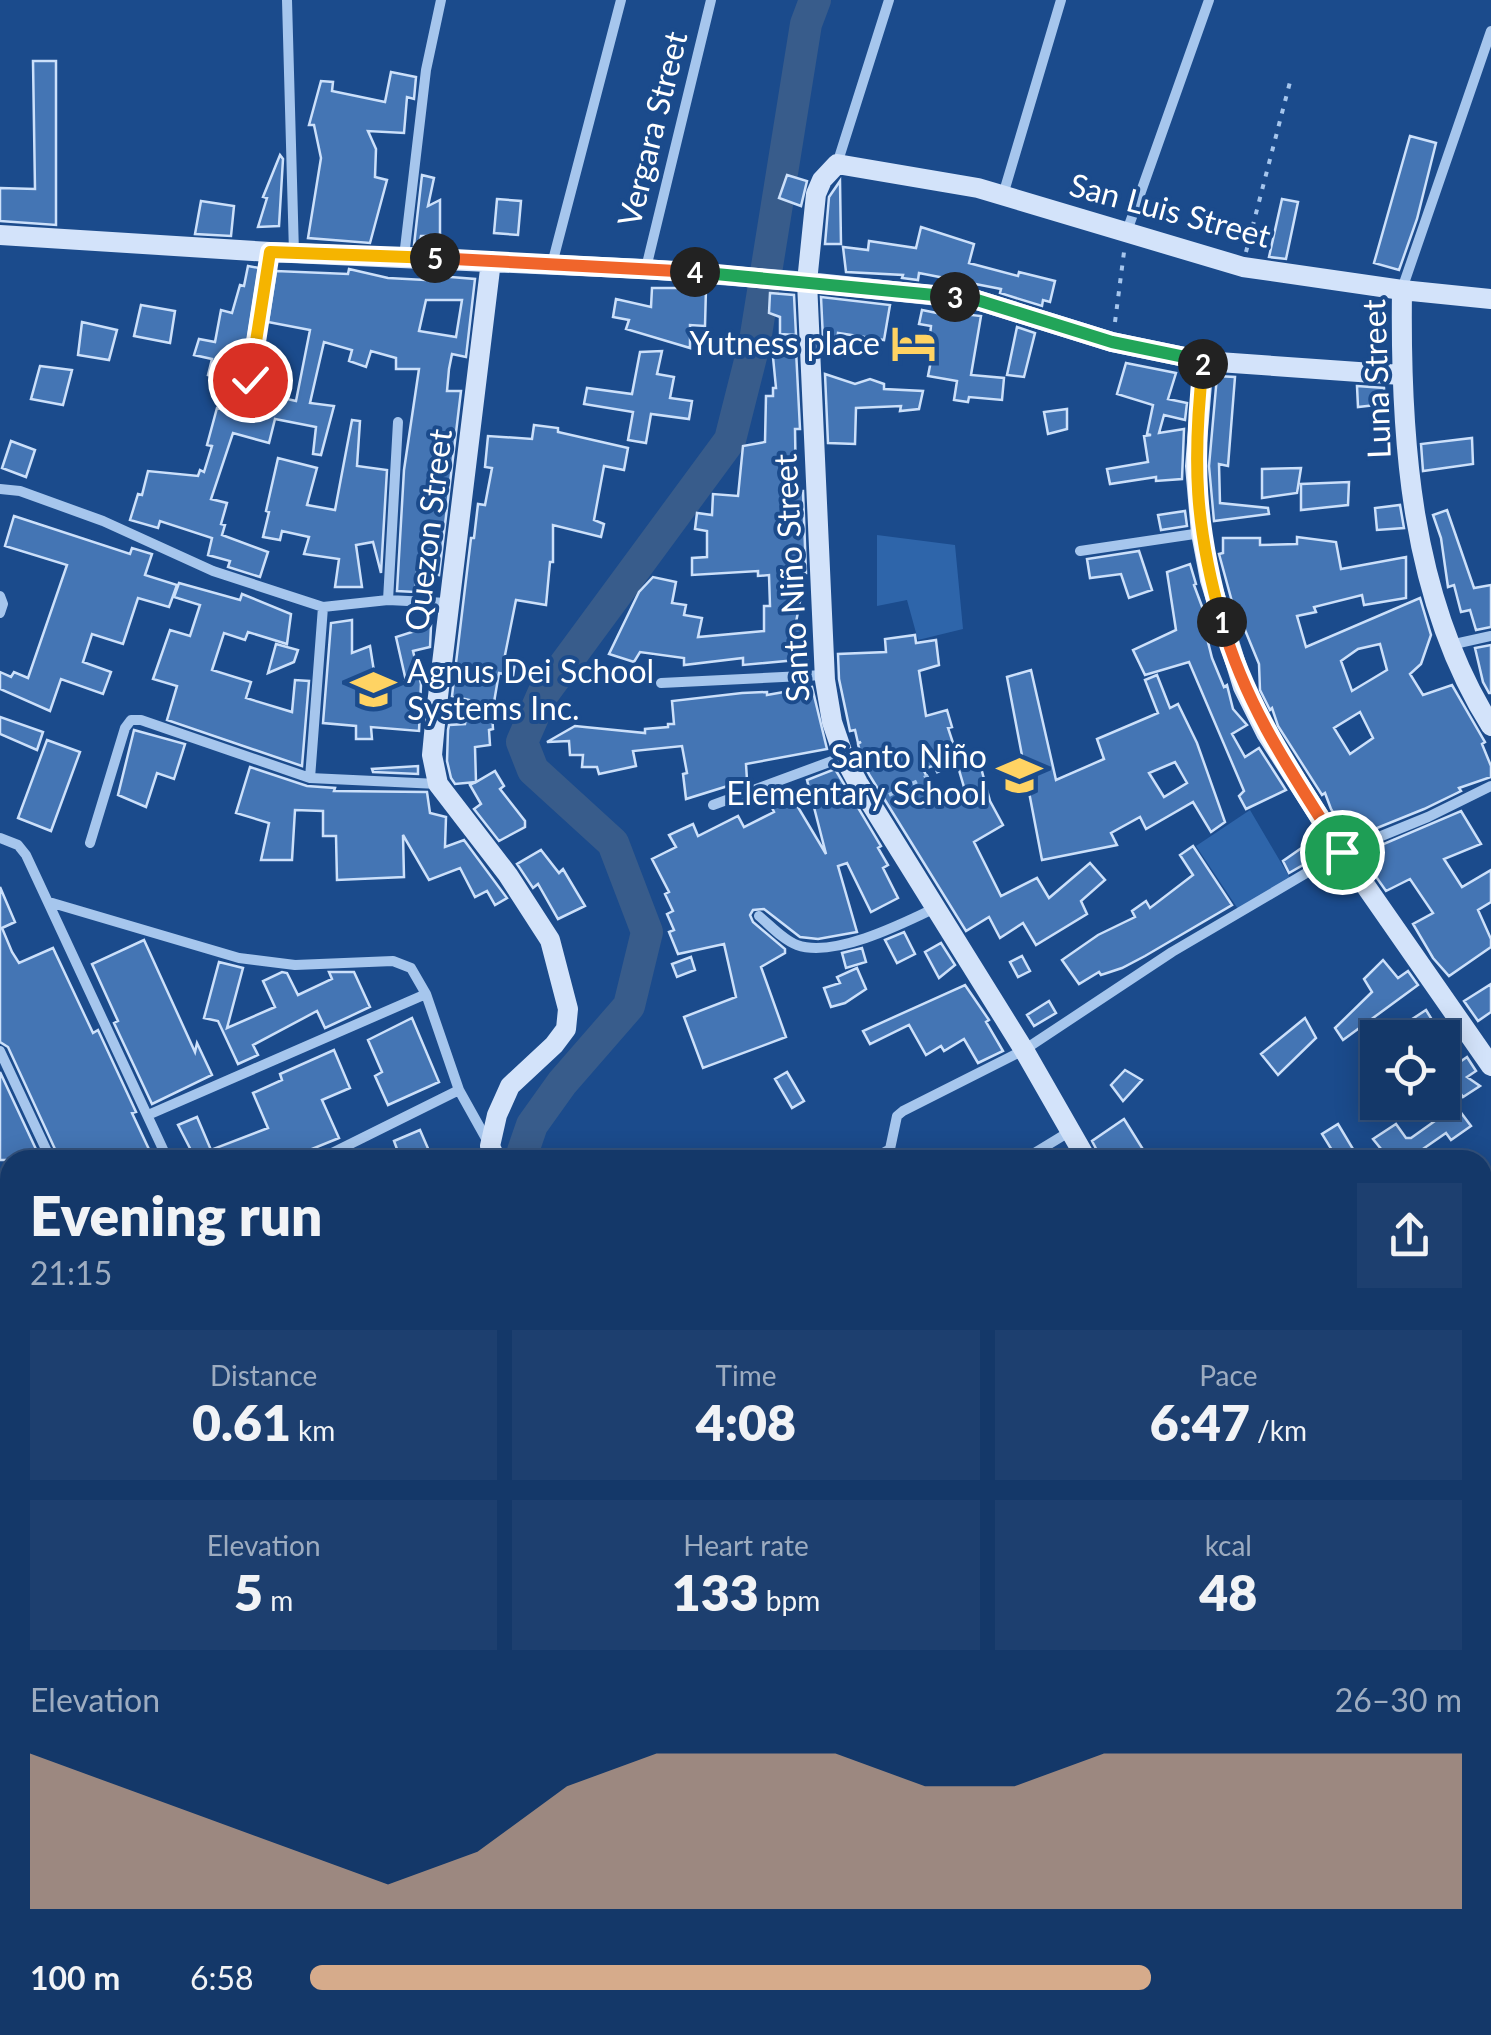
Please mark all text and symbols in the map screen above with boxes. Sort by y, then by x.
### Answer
street label: Vergara Street [608,27,695,230]
street label: San Luis Street [1066,164,1276,255]
pin: 5 [410,233,460,283]
text: 5 [427,241,443,275]
pin: 4 [670,247,720,297]
text: 4 [687,255,703,289]
pin: 3 [930,272,980,322]
text: 3 [947,280,963,314]
street label: Luna Street [1353,298,1398,459]
hotel icon: Yutness place [889,320,937,368]
place label: Yutness place [689,323,880,362]
pin [208,338,293,423]
pin: 2 [1178,339,1228,389]
text: 2 [1195,347,1211,381]
icon: check [223,353,278,408]
street label: Quezon Street [396,426,459,633]
street label: Santo Niño Street [764,452,816,703]
pin: 1 [1197,597,1247,647]
text: 1 [1214,605,1230,639]
place label: Agnus Dei School Systems Inc. [407,651,654,727]
school or university icon: Agnus Dei School Systems Inc. [350,666,398,714]
place label: Santo Niño Elementary School [726,736,987,812]
school or university icon: Santo Niño Elementary School [996,751,1044,799]
pin [1300,810,1385,895]
icon: arrive [1315,825,1370,880]
map controls [1360,1020,1460,1120]
button: locate [1360,1020,1460,1120]
text: Evening run [30,1182,322,1248]
button: share [1357,1183,1462,1288]
text: 21:15 [30,1253,112,1292]
text: Distance [210,1358,317,1392]
text: Time [716,1358,776,1392]
text: Pace [1199,1358,1257,1392]
text: 0.61 [192,1392,291,1452]
text: 4:08 [696,1392,796,1452]
text: 6:47 [1150,1392,1250,1452]
text: km [291,1413,335,1447]
text: /km [1250,1413,1307,1447]
text: Elevation [207,1528,321,1562]
text: Heart rate [683,1528,809,1562]
text: kcal [1205,1528,1252,1562]
text: 5 [234,1562,263,1622]
text: 133 [672,1562,759,1622]
text: 48 [1199,1562,1257,1622]
text: m [263,1583,293,1617]
text: bpm [759,1583,820,1617]
text: Elevation [30,1680,160,1719]
text: 26–30 m [1335,1680,1462,1719]
text: 100 m [30,1958,120,1997]
text: 6:58 [190,1958,254,1997]

